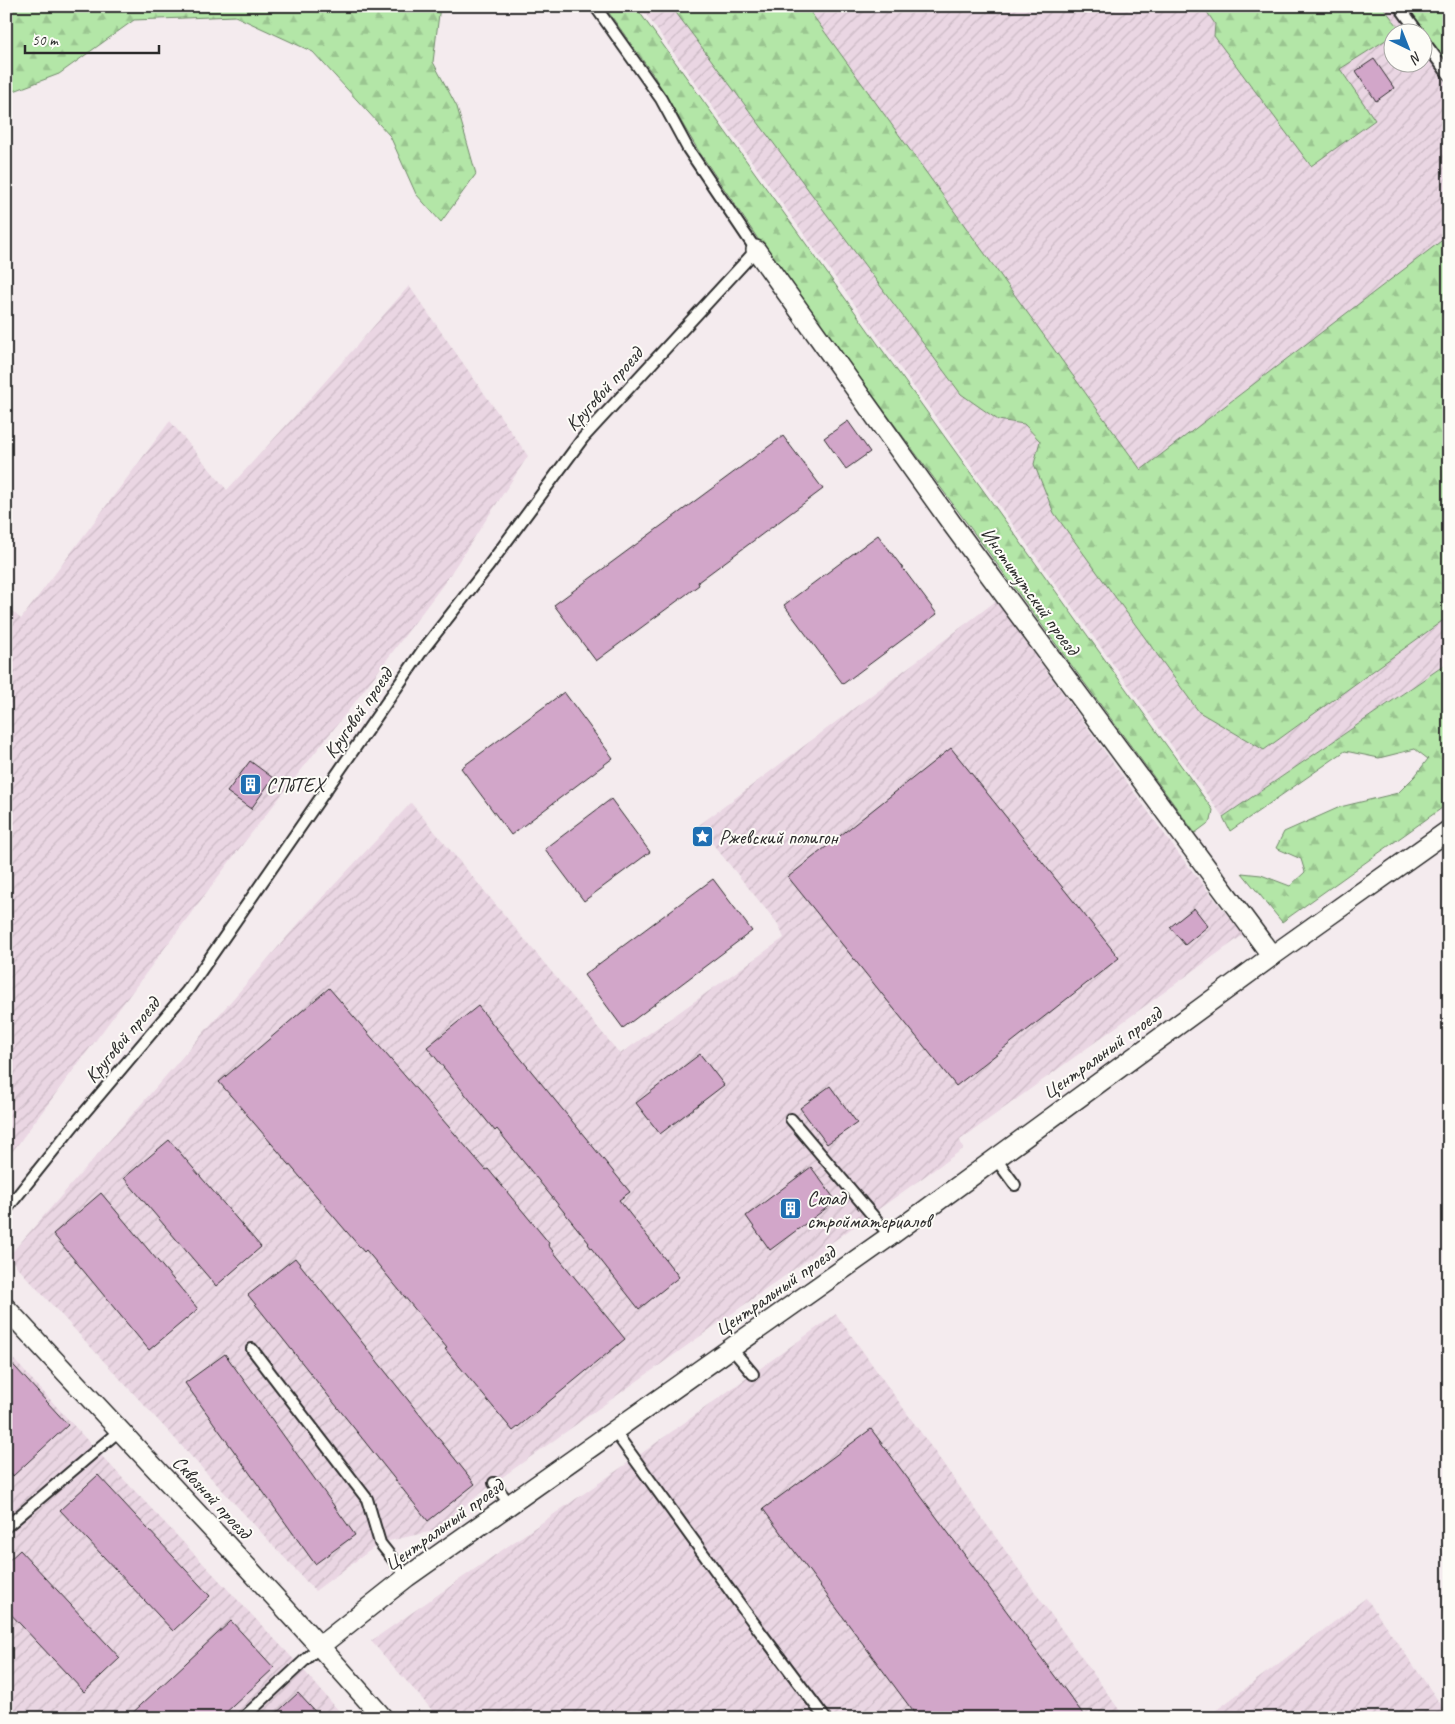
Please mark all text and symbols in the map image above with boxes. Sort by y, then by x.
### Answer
scale bar [25,22,159,54]
north arrow [1382,22,1432,72]
text: 50 m [32,31,59,50]
text: N [1406,48,1425,68]
street label: Круговой проезд [560,340,650,436]
street label: Институтский проезд [975,522,1086,662]
street label: Круговой проезд [318,661,399,763]
building icon: СПбТЕХ [238,773,262,797]
place label: СПбТЕХ [266,773,328,798]
place icon: Ржевский полигон [691,825,715,849]
place label: Ржевский полигон [719,825,839,850]
street label: Круговой проезд [79,990,166,1088]
street label: Центральный проезд [1037,1000,1168,1105]
place label: Склад стройматериалов [807,1186,934,1234]
building icon: Склад стройматериалов [779,1197,803,1221]
street label: Центральный проезд [710,1239,842,1342]
street label: Сквозной проезд [167,1450,258,1545]
street label: Центральный проезд [379,1472,510,1577]

